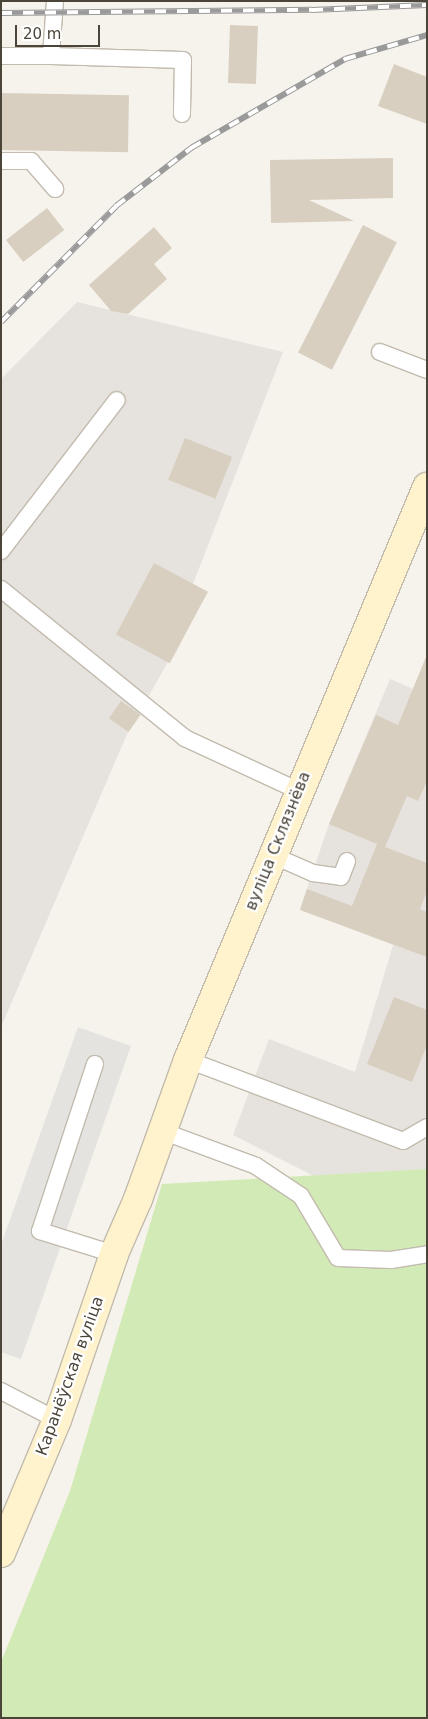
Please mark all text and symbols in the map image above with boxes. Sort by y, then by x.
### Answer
scale bar [18,15,102,47]
text: 20 m [23,25,61,43]
street label: вуліца Склязнёва [241,769,315,913]
street label: Каранёўская вуліца [32,1294,108,1458]

